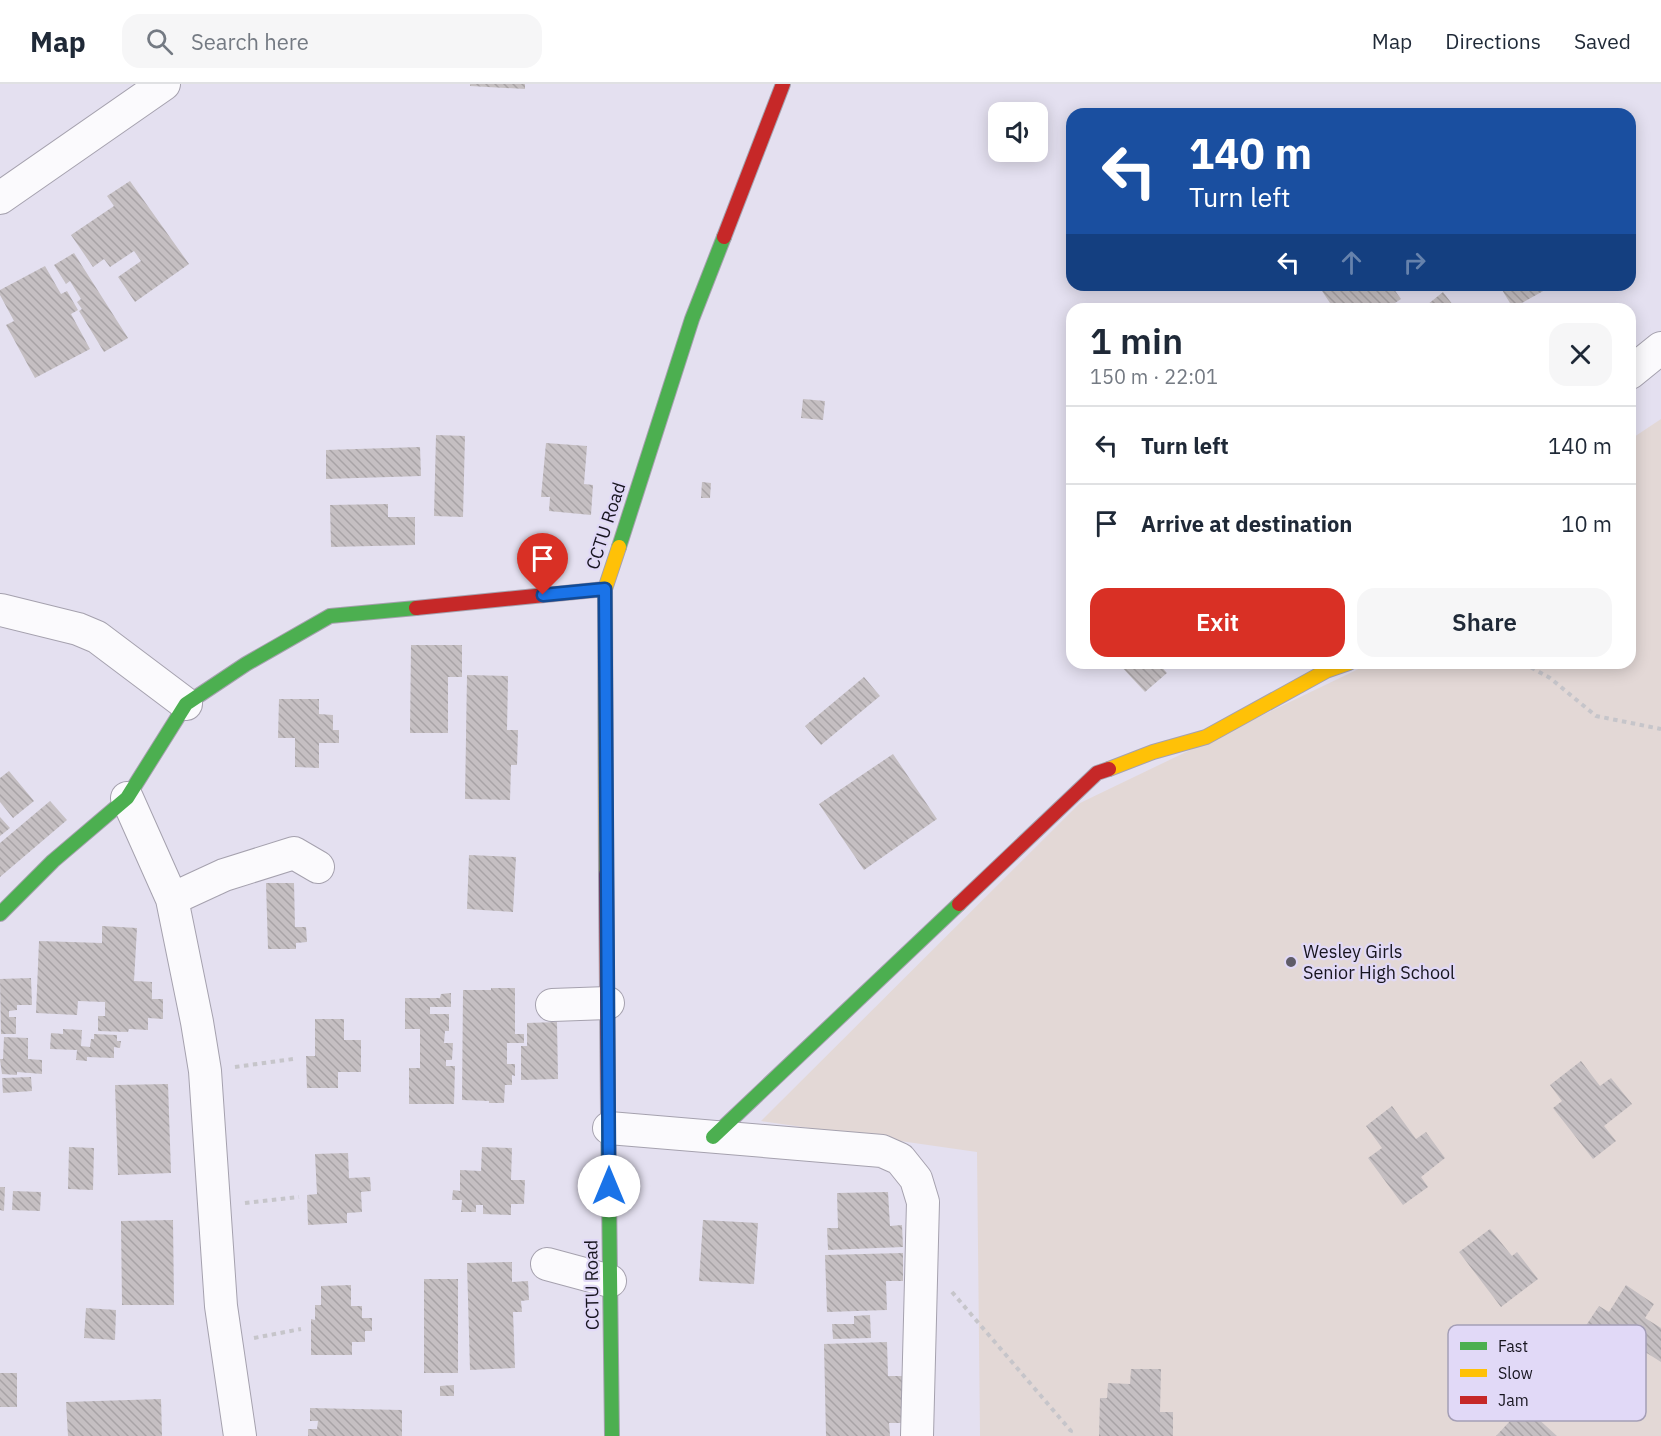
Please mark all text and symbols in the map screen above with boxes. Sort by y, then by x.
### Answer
search box [122,14,542,68]
text: Map [30,23,86,60]
icon: search [143,25,176,58]
text: Search here [191,27,309,56]
text: Map [1372,27,1412,55]
text: Directions [1445,27,1541,55]
text: Saved [1574,27,1631,55]
map controls [988,102,1048,162]
button: sound [988,102,1048,162]
text: 140 m [1189,126,1312,181]
icon: left [1090,132,1168,210]
text: Turn left [1189,179,1290,214]
icon: left [1272,246,1305,279]
icon: ahead [1335,246,1368,279]
icon: right [1398,246,1431,279]
text: 1 min [1090,317,1183,364]
button: close [1549,323,1612,386]
text: 150 m · 22:01 [1090,363,1218,390]
icon: left [1090,429,1123,462]
text: Turn left [1141,431,1229,460]
text: 140 m [1548,431,1612,460]
street label: CCTU Road [581,479,630,572]
icon: arrive [1090,507,1123,540]
text: Arrive at destination [1141,509,1352,538]
text: 10 m [1561,509,1612,538]
pin [517,533,568,595]
icon: arrive [526,542,559,575]
button: Exit [1090,588,1345,657]
button: Share [1357,588,1612,657]
place label: Wesley Girls Senior High School [1303,940,1455,984]
marker: Wesley Girls Senior High School [1284,955,1298,969]
position arrow [577,1154,641,1218]
street label: CCTU Road [579,1240,604,1330]
legend [1448,1325,1646,1421]
text: Fast [1498,1336,1528,1356]
text: Slow [1498,1363,1533,1383]
text: Jam [1498,1390,1529,1410]

